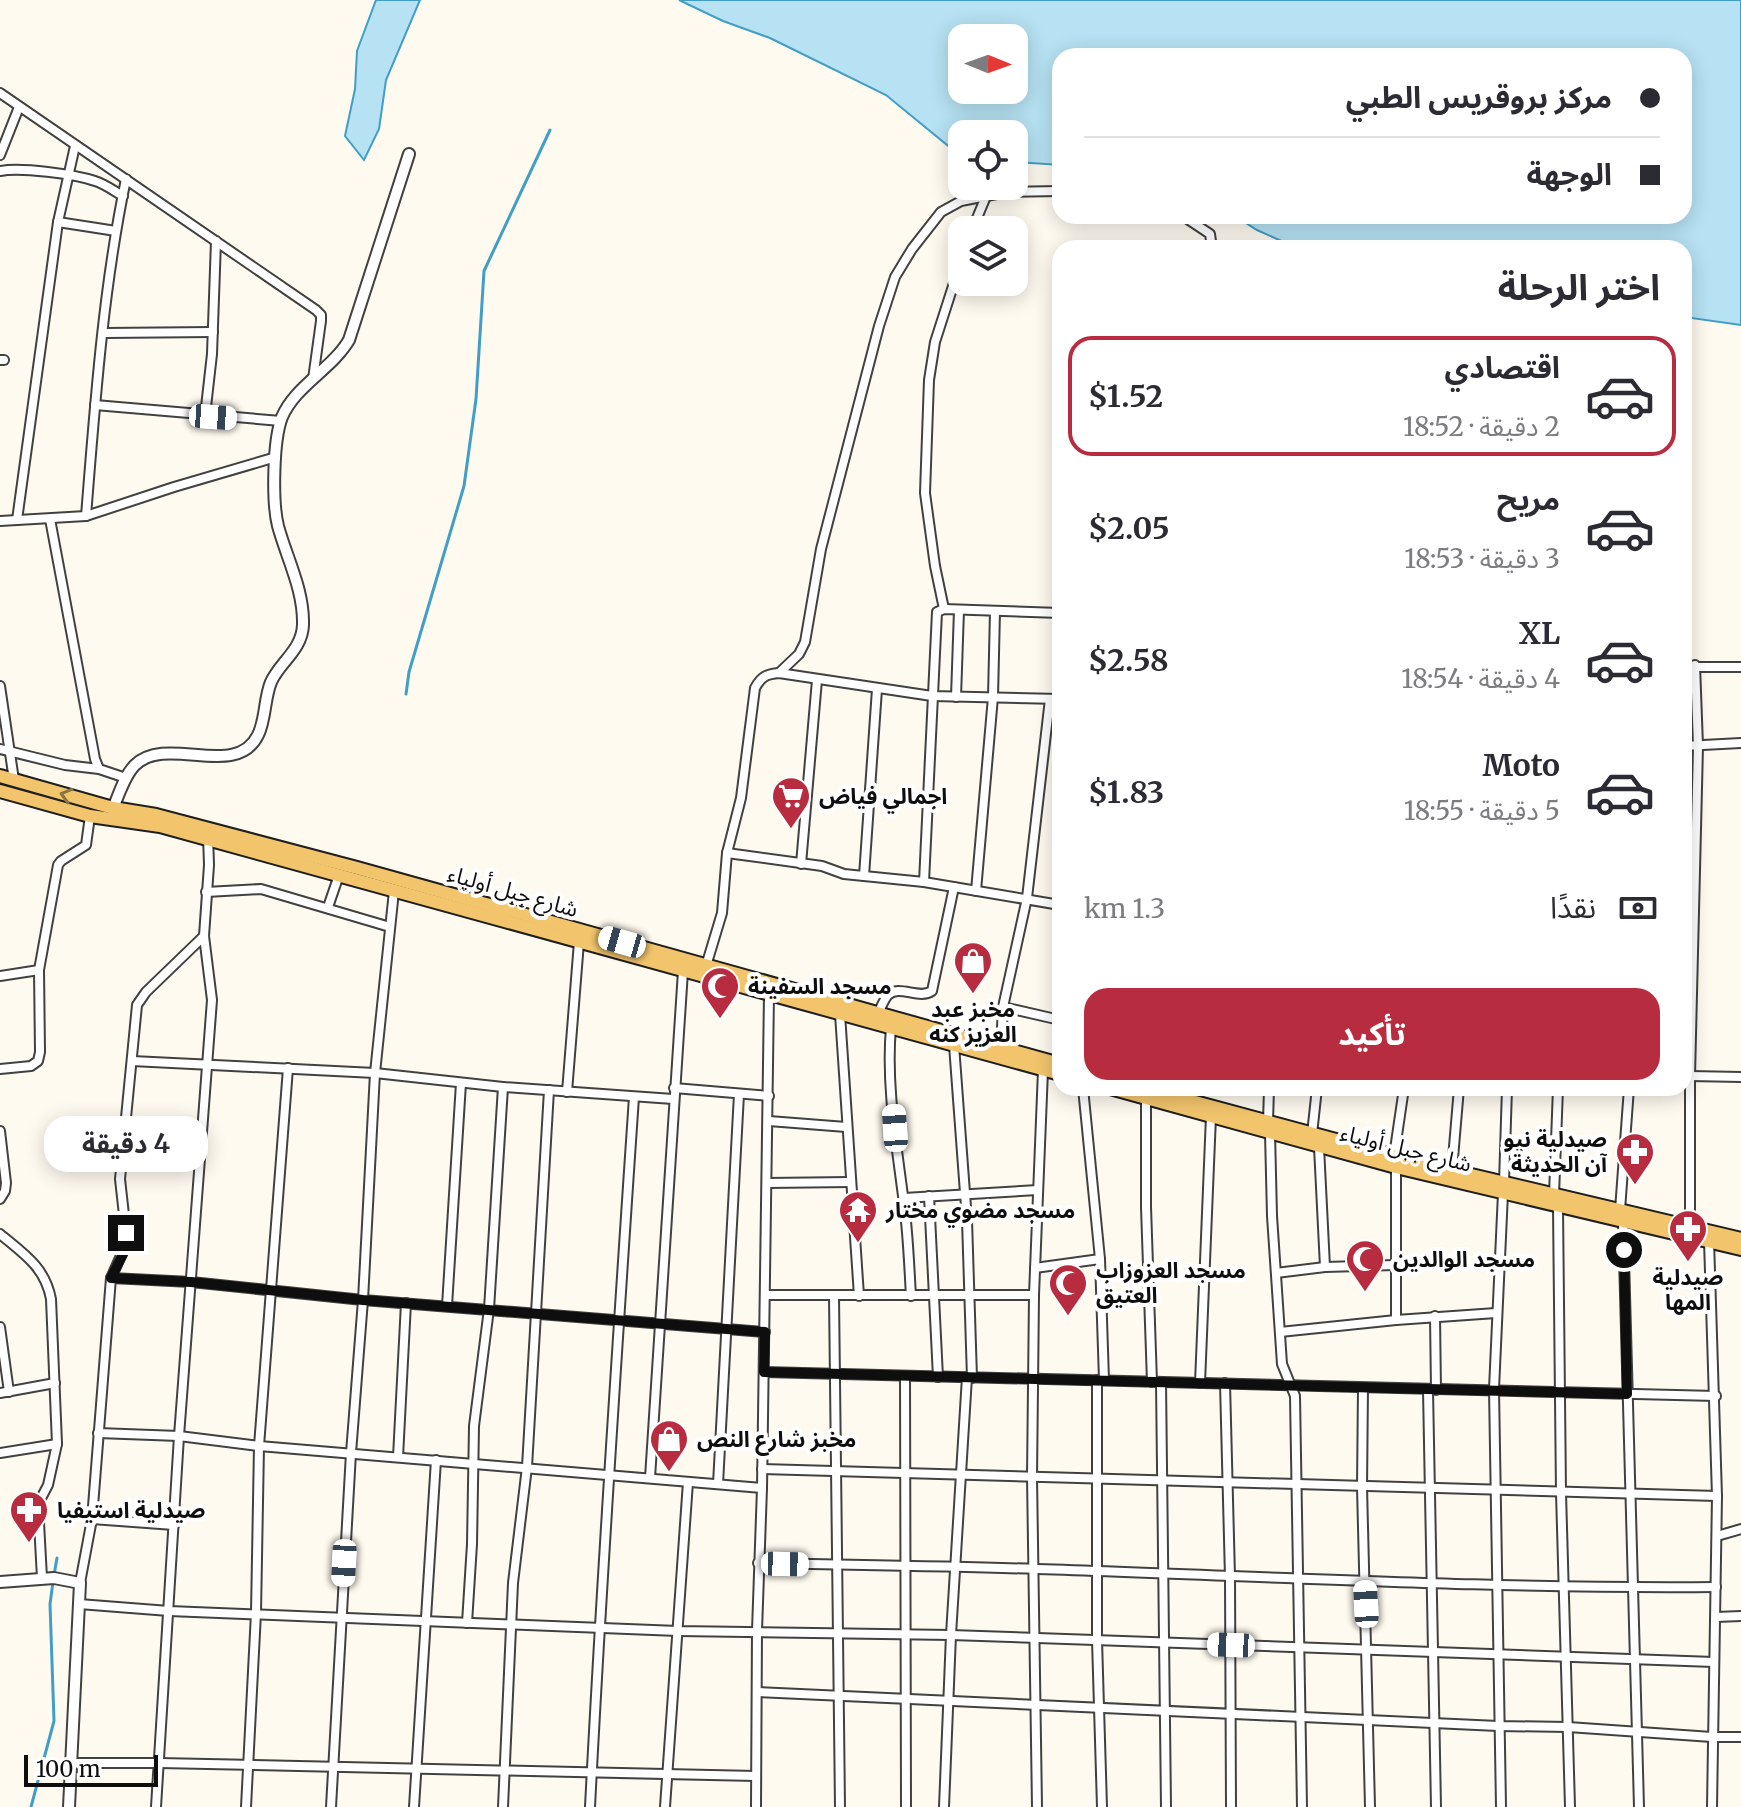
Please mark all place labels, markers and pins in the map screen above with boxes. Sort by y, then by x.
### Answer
supermarket icon: اجمالي فياض [770,775,812,830]
place label: اجمالي فياض [819,782,947,814]
shop icon: مخبز عبد العزيز كنه [952,940,994,995]
mosque icon: مسجد السفينة [699,965,741,1020]
place label: مسجد السفينة [748,972,892,1000]
place label: مخبز عبد العزيز كنه [929,995,1017,1048]
place label: صيدلية نيو آن الحديثة [1504,1125,1608,1178]
pharmacy icon: صيدلية نيو آن الحديثة [1614,1131,1656,1186]
temple icon: مسجد مضوي مختار [837,1189,879,1244]
place label: مسجد مضوي مختار [885,1196,1075,1228]
pharmacy icon: صيدلية المها [1667,1208,1709,1263]
mosque icon: مسجد الوالدين [1344,1238,1386,1293]
place label: مسجد الوالدين [1393,1245,1535,1273]
place label: مسجد العزوزاب العتيق [1096,1256,1246,1309]
mosque icon: مسجد العزوزاب العتيق [1047,1262,1089,1317]
place label: صيدلية المها [1653,1263,1723,1316]
shop icon: مخبز شارع النص [648,1418,690,1473]
place label: مخبز شارع النص [697,1425,856,1456]
pharmacy icon: صيدلية استيفيا [8,1489,50,1544]
place label: صيدلية استيفيا [57,1496,206,1524]

